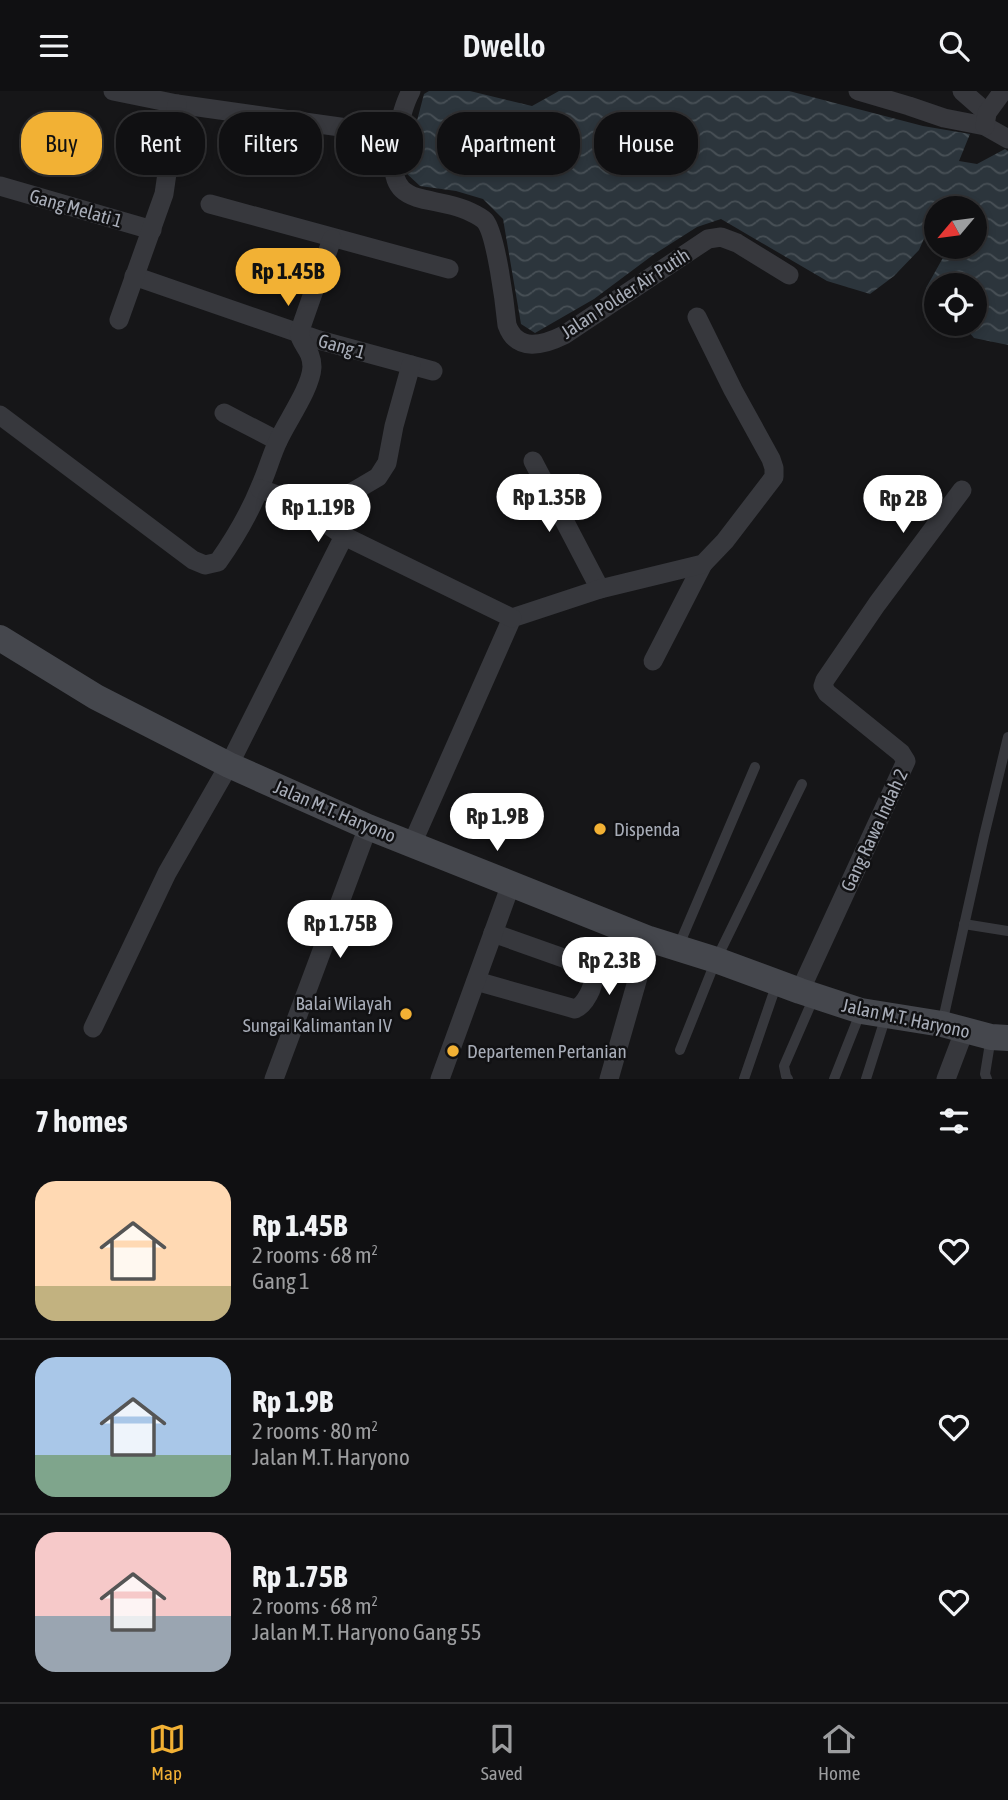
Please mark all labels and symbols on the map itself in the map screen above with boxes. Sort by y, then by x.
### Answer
street label: Gang Melati 1 [27,184,125,232]
north arrow [924,196,987,259]
street label: Jalan Polder Air Putih [557,243,693,343]
pin: Rp 1.45B [216,249,360,308]
street label: Gang 1 [316,329,368,363]
pin: Rp 1.35B [477,475,621,534]
pin: Rp 2B [854,475,952,535]
pin: Rp 1.19B [246,484,390,544]
street label: Gang Rawa Indah 2 [836,765,912,895]
street label: Jalan M.T. Haryono [271,775,399,847]
pin: Rp 1.9B [432,793,562,853]
place label: Dispenda [614,818,680,840]
marker: Dispenda [592,821,608,837]
pin: Rp 1.75B [268,901,412,960]
pin: Rp 2.3B [544,937,674,997]
place label: Balai Wilayah Sungai Kalimantan IV [243,992,393,1036]
street label: Jalan M.T. Haryono [840,994,972,1042]
marker: Balai Wilayah Sungai Kalimantan IV [398,1006,414,1022]
place label: Departemen Pertanian [467,1040,627,1062]
marker: Departemen Pertanian [445,1043,461,1059]

